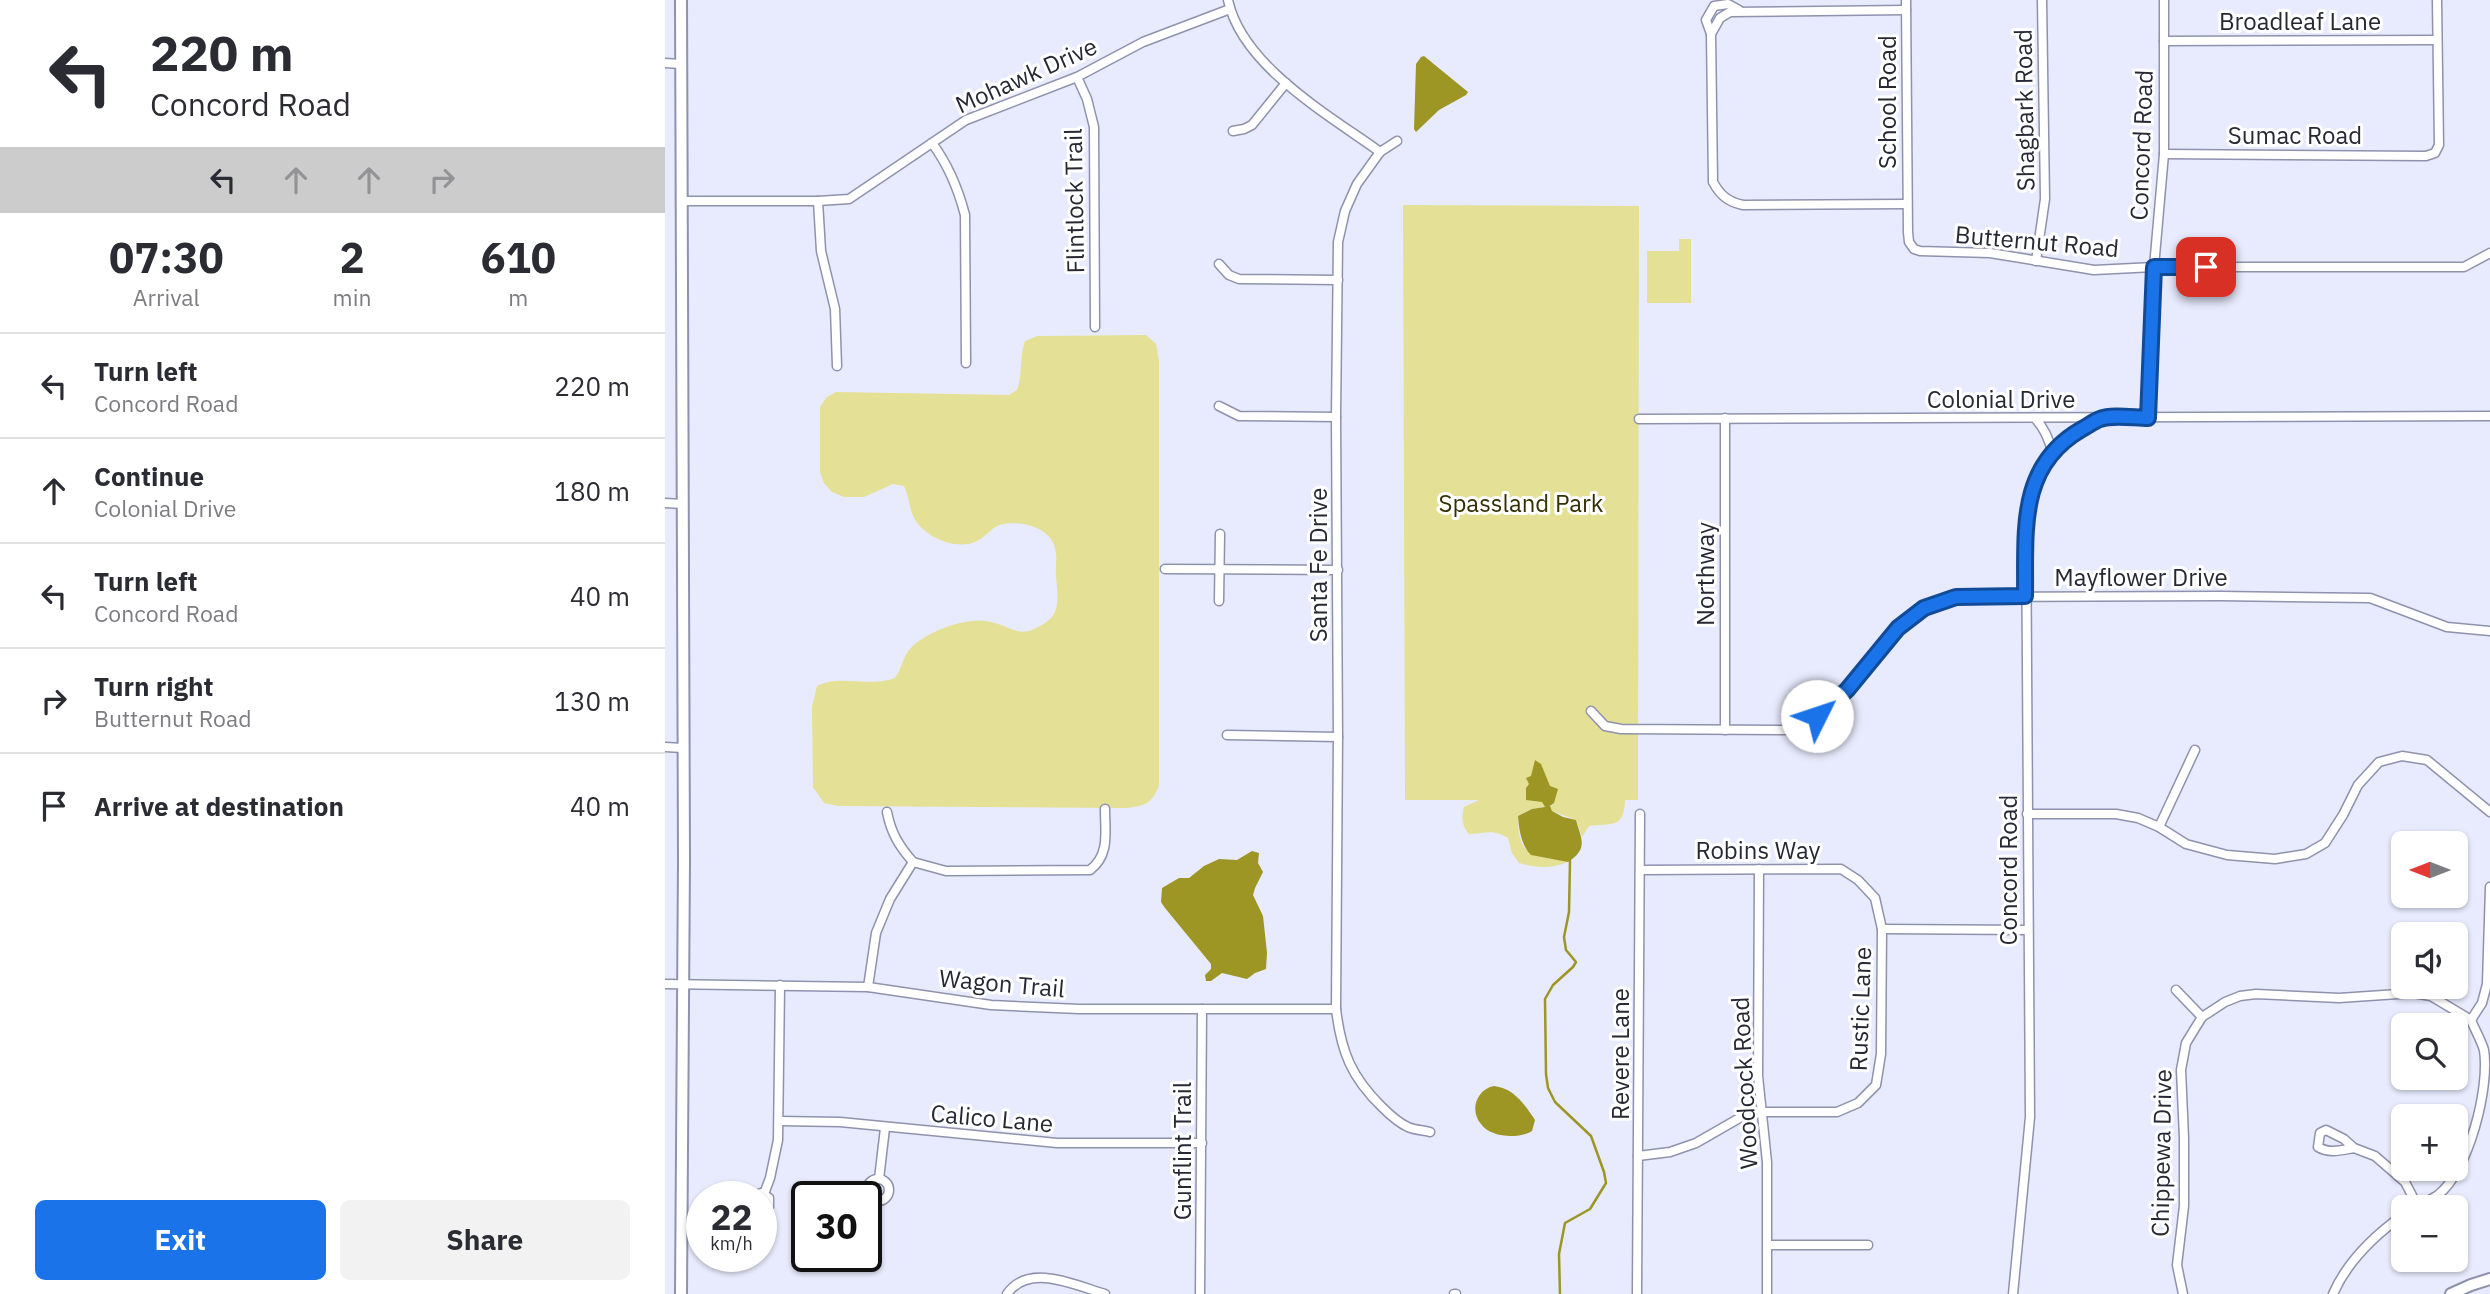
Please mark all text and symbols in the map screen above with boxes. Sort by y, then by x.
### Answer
street label: Broadleaf Lane [2219,5,2381,37]
text: 220 m [150,21,294,84]
icon: left [35,28,126,119]
street label: Shagbark Road [2007,29,2041,191]
street label: Mohawk Drive [950,30,1102,120]
street label: School Road [1871,35,1903,169]
street label: Concord Road [2122,69,2160,221]
text: Concord Road [150,83,351,125]
street label: Sumac Road [2228,119,2362,151]
street label: Flintlock Trail [1057,128,1091,274]
icon: left [204,161,242,199]
icon: ahead [277,161,315,199]
icon: ahead [350,161,388,199]
icon: right [423,161,461,199]
street label: Butternut Road [1954,218,2120,264]
text: 07:30 [109,230,224,285]
text: 2 [339,230,365,285]
text: 610 [480,230,556,285]
pin [2176,237,2236,297]
icon: arrive [2187,248,2225,286]
text: Arrival [133,282,200,312]
text: min [333,282,371,312]
text: m [508,282,528,312]
text: Turn left [94,354,197,388]
icon: left [35,367,73,405]
text: 220 m [554,369,630,403]
street label: Colonial Drive [1927,383,2075,415]
text: Concord Road [94,388,239,418]
text: Continue [94,459,204,493]
icon: ahead [35,472,73,510]
text: 180 m [554,474,630,508]
park label: Spassland Park [1438,487,1604,519]
street label: Santa Fe Drive [1302,488,1334,642]
text: Colonial Drive [94,493,236,523]
street label: Northway [1689,522,1721,626]
street label: Mayflower Drive [2054,561,2228,593]
text: Turn left [94,564,197,598]
icon: left [35,577,73,615]
text: 40 m [570,579,630,613]
text: Concord Road [94,598,239,628]
text: Turn right [94,669,213,703]
position arrow [1780,679,1854,753]
icon: right [35,682,73,720]
text: 130 m [554,684,630,718]
text: Butternut Road [94,703,252,733]
icon: arrive [35,787,73,825]
text: Arrive at destination [94,789,344,823]
text: 40 m [570,789,630,823]
street label: Concord Road [1992,795,2024,945]
north arrow [2391,831,2467,908]
map controls [2391,831,2468,1272]
street label: Robins Way [1695,834,1821,866]
button: sound [2391,922,2468,999]
street label: Rustic Lane [1842,946,1878,1072]
street label: Wagon Trail [938,962,1066,1004]
street label: Revere Lane [1604,988,1636,1120]
street label: Woodcock Road [1724,996,1764,1170]
button: search [2391,1013,2468,1090]
street label: Chippewa Drive [2144,1069,2178,1237]
street label: Gunflint Trail [1166,1082,1198,1220]
street label: Calico Lane [929,1097,1055,1139]
button: + [2391,1104,2468,1181]
speed limit sign: 30 [791,1181,882,1272]
text: 22 [710,1194,753,1240]
button: − [2391,1195,2468,1272]
button: Exit [35,1200,326,1280]
button: Share [340,1200,630,1280]
text: km/h [710,1232,753,1255]

